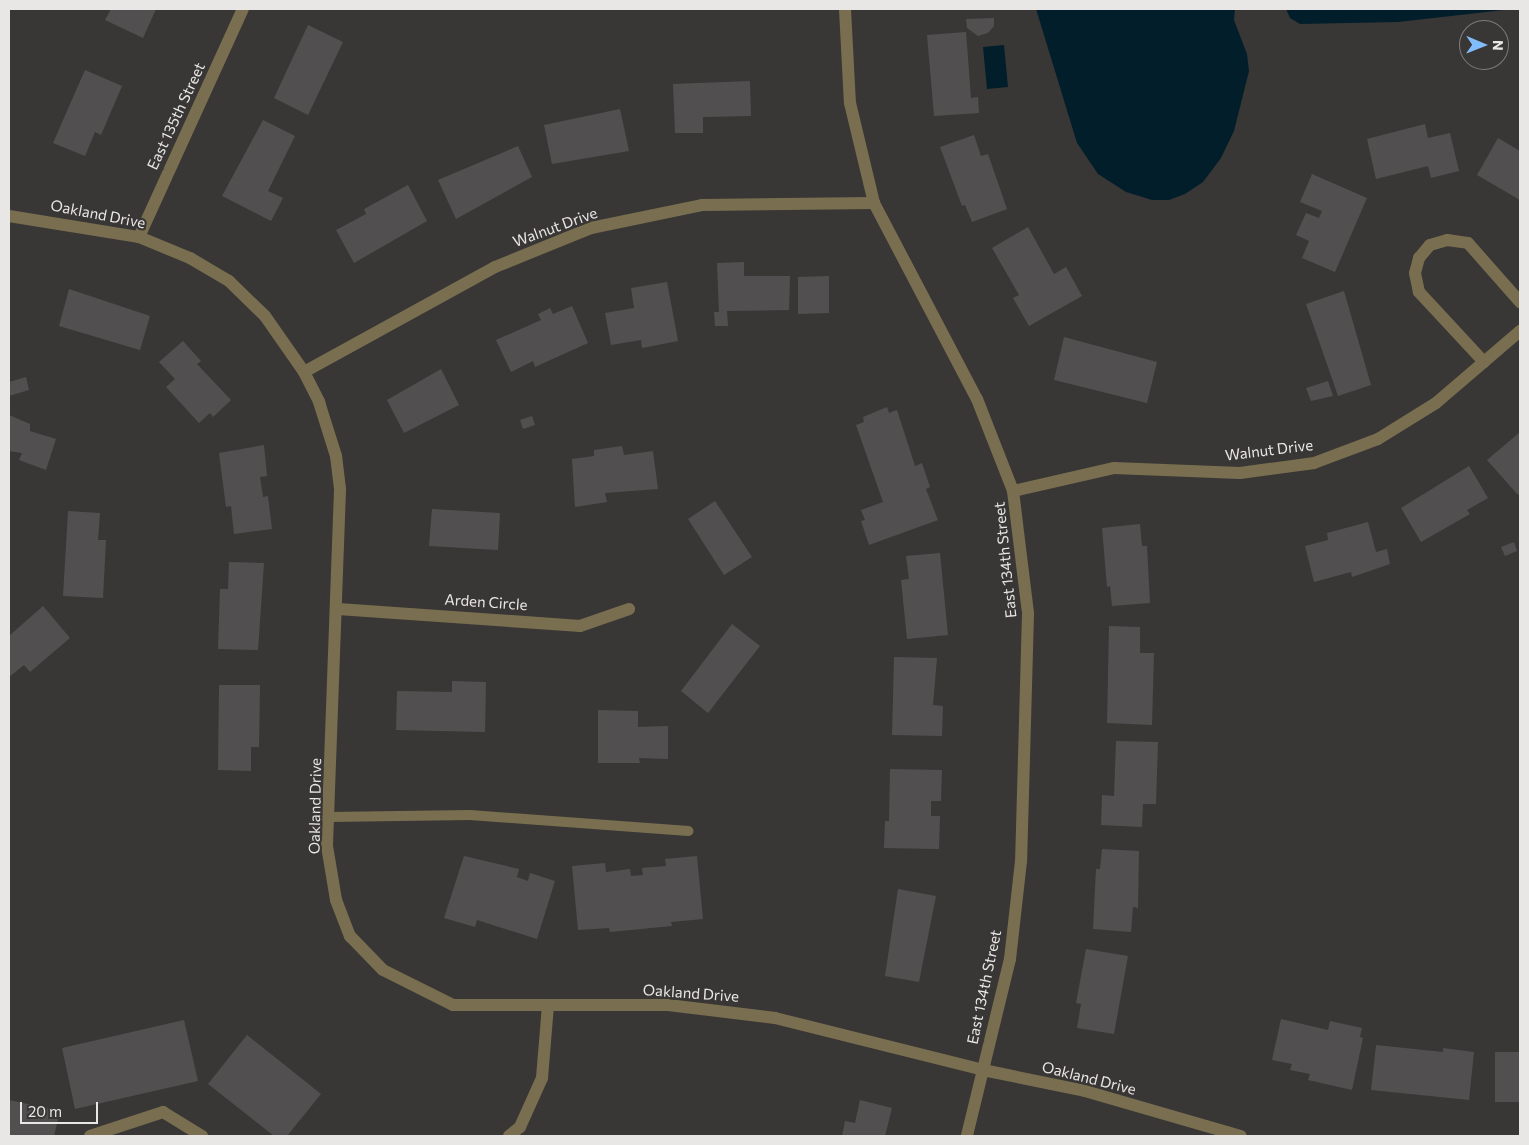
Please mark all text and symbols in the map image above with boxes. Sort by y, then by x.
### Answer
north arrow [1459,20,1509,70]
text: N [1490,40,1507,51]
street label: East 135th Street [143,60,209,172]
street label: Oakland Drive [49,196,147,232]
street label: Walnut Drive [510,203,600,251]
street label: Walnut Drive [1224,436,1314,464]
street label: East 134th Street [990,501,1020,619]
street label: Arden Circle [444,590,528,614]
street label: Oakland Drive [305,758,325,854]
street label: East 134th Street [963,928,1005,1046]
street label: Oakland Drive [642,981,740,1005]
street label: Oakland Drive [1040,1058,1138,1098]
scale bar [22,1092,100,1124]
text: 20 m [28,1102,62,1120]

